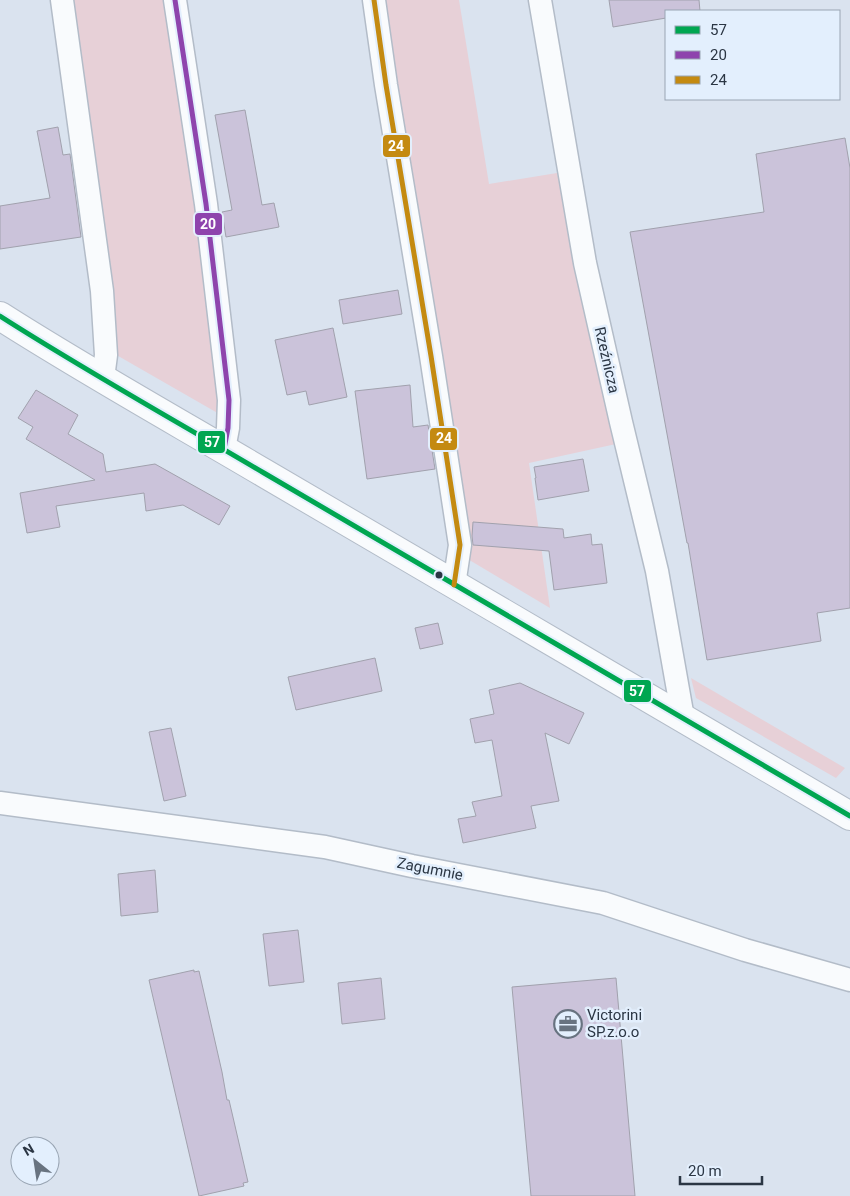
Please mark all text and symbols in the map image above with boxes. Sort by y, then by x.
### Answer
legend [665,10,840,100]
text: 57 [710,21,727,39]
text: 20 [710,46,727,64]
text: 24 [710,71,727,89]
line badge: 24 [382,134,411,158]
text: 24 [388,138,404,154]
line badge: 20 [194,212,223,236]
text: 20 [200,216,216,232]
street label: Rzeźnicza [591,325,623,395]
line badge: 24 [429,427,458,451]
line badge: 57 [197,430,226,454]
text: 24 [436,430,452,446]
text: 57 [204,434,220,450]
unlabelled marker [434,570,444,580]
line badge: 57 [623,679,652,703]
text: 57 [629,683,645,699]
street label: Zagumnie [395,854,465,884]
place label: Victorini SP.z.o.o [587,1006,642,1041]
office icon: Victorini SP.z.o.o [553,1009,583,1039]
north arrow [10,1136,60,1186]
text: N [20,1140,37,1159]
scale bar [680,1154,762,1186]
text: 20 m [688,1162,722,1180]

